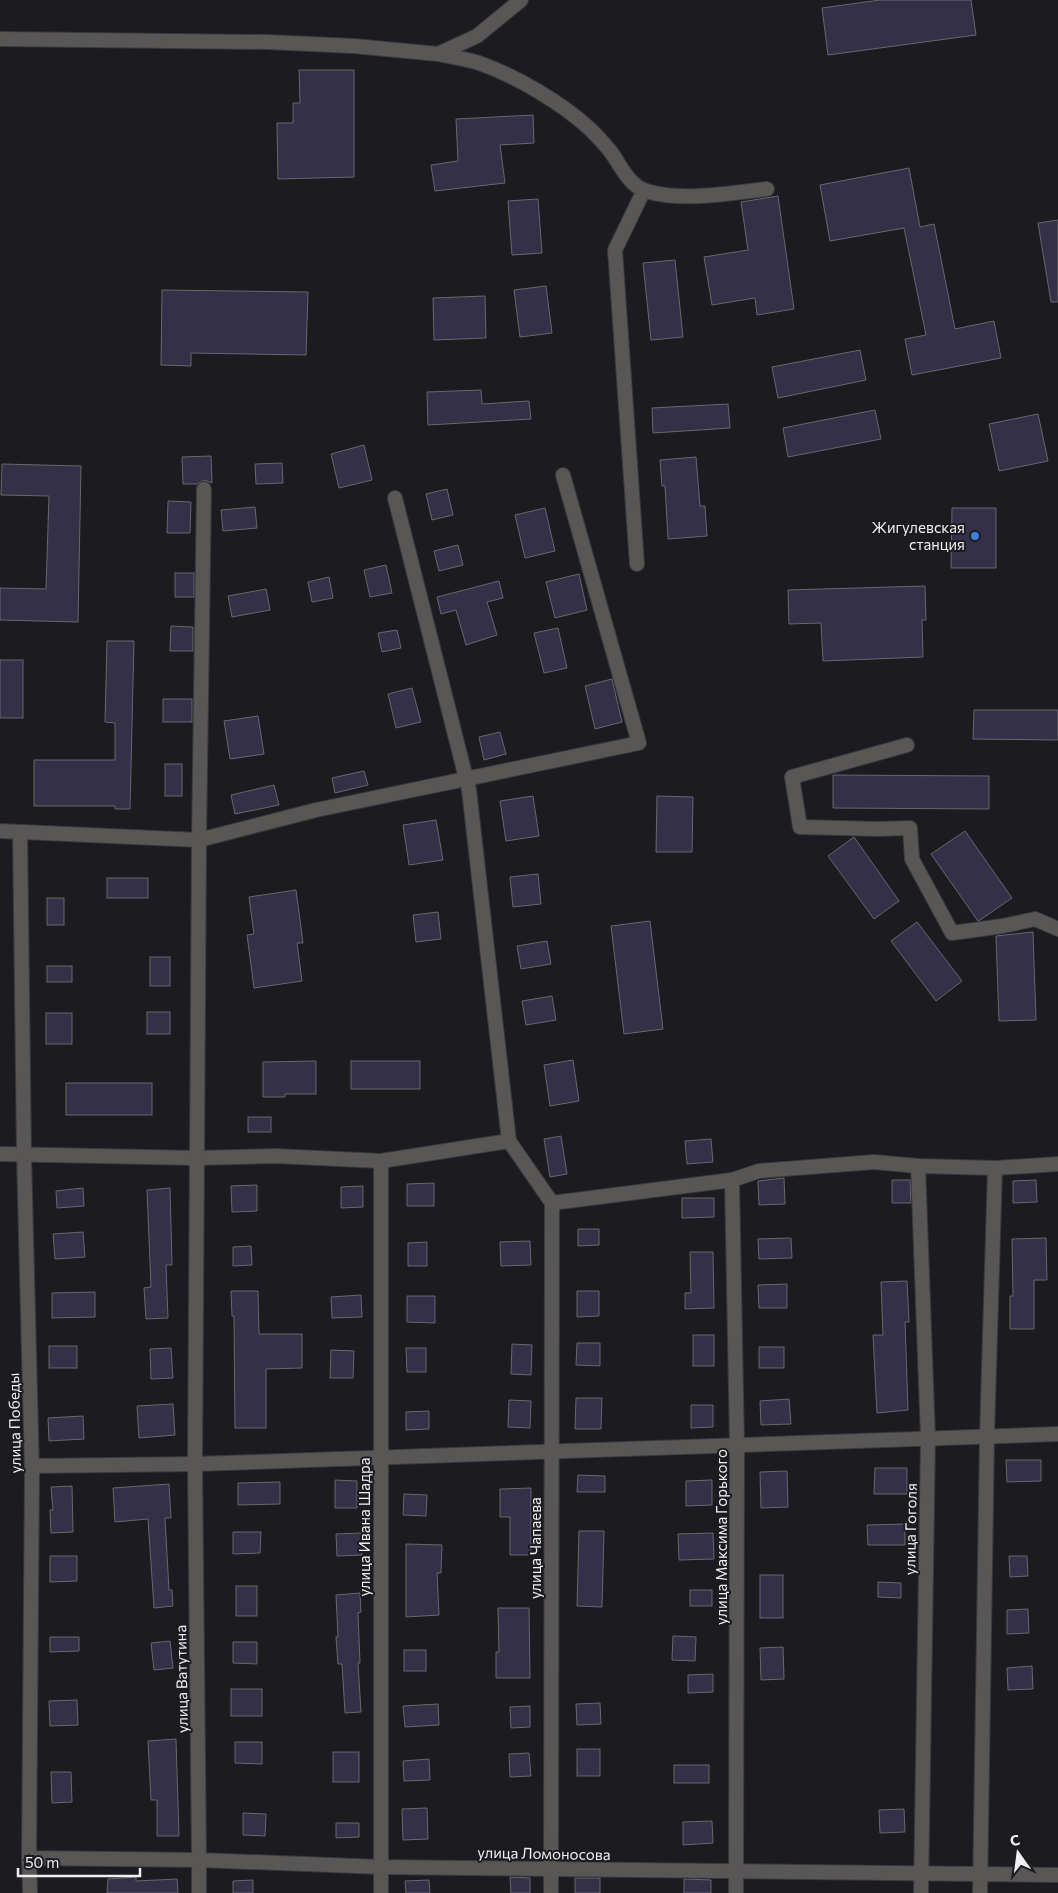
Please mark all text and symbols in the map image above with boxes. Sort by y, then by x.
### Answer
place label: Жигулевская станция [871,518,965,553]
marker: Жигулевская станция [969,530,981,542]
street label: улица Победы [4,1372,24,1474]
street label: улица Максима Горького [712,1449,730,1625]
street label: улица Ивана Шадра [355,1458,373,1596]
street label: улица Гоголя [900,1483,920,1575]
street label: улица Чапаева [526,1497,544,1599]
street label: улица Ватутина [171,1625,191,1733]
north arrow [993,1828,1043,1878]
text: С [1008,1830,1021,1849]
street label: улица Ломоносова [477,1843,611,1863]
scale bar [18,1846,140,1878]
text: 50 m [25,1853,59,1871]

